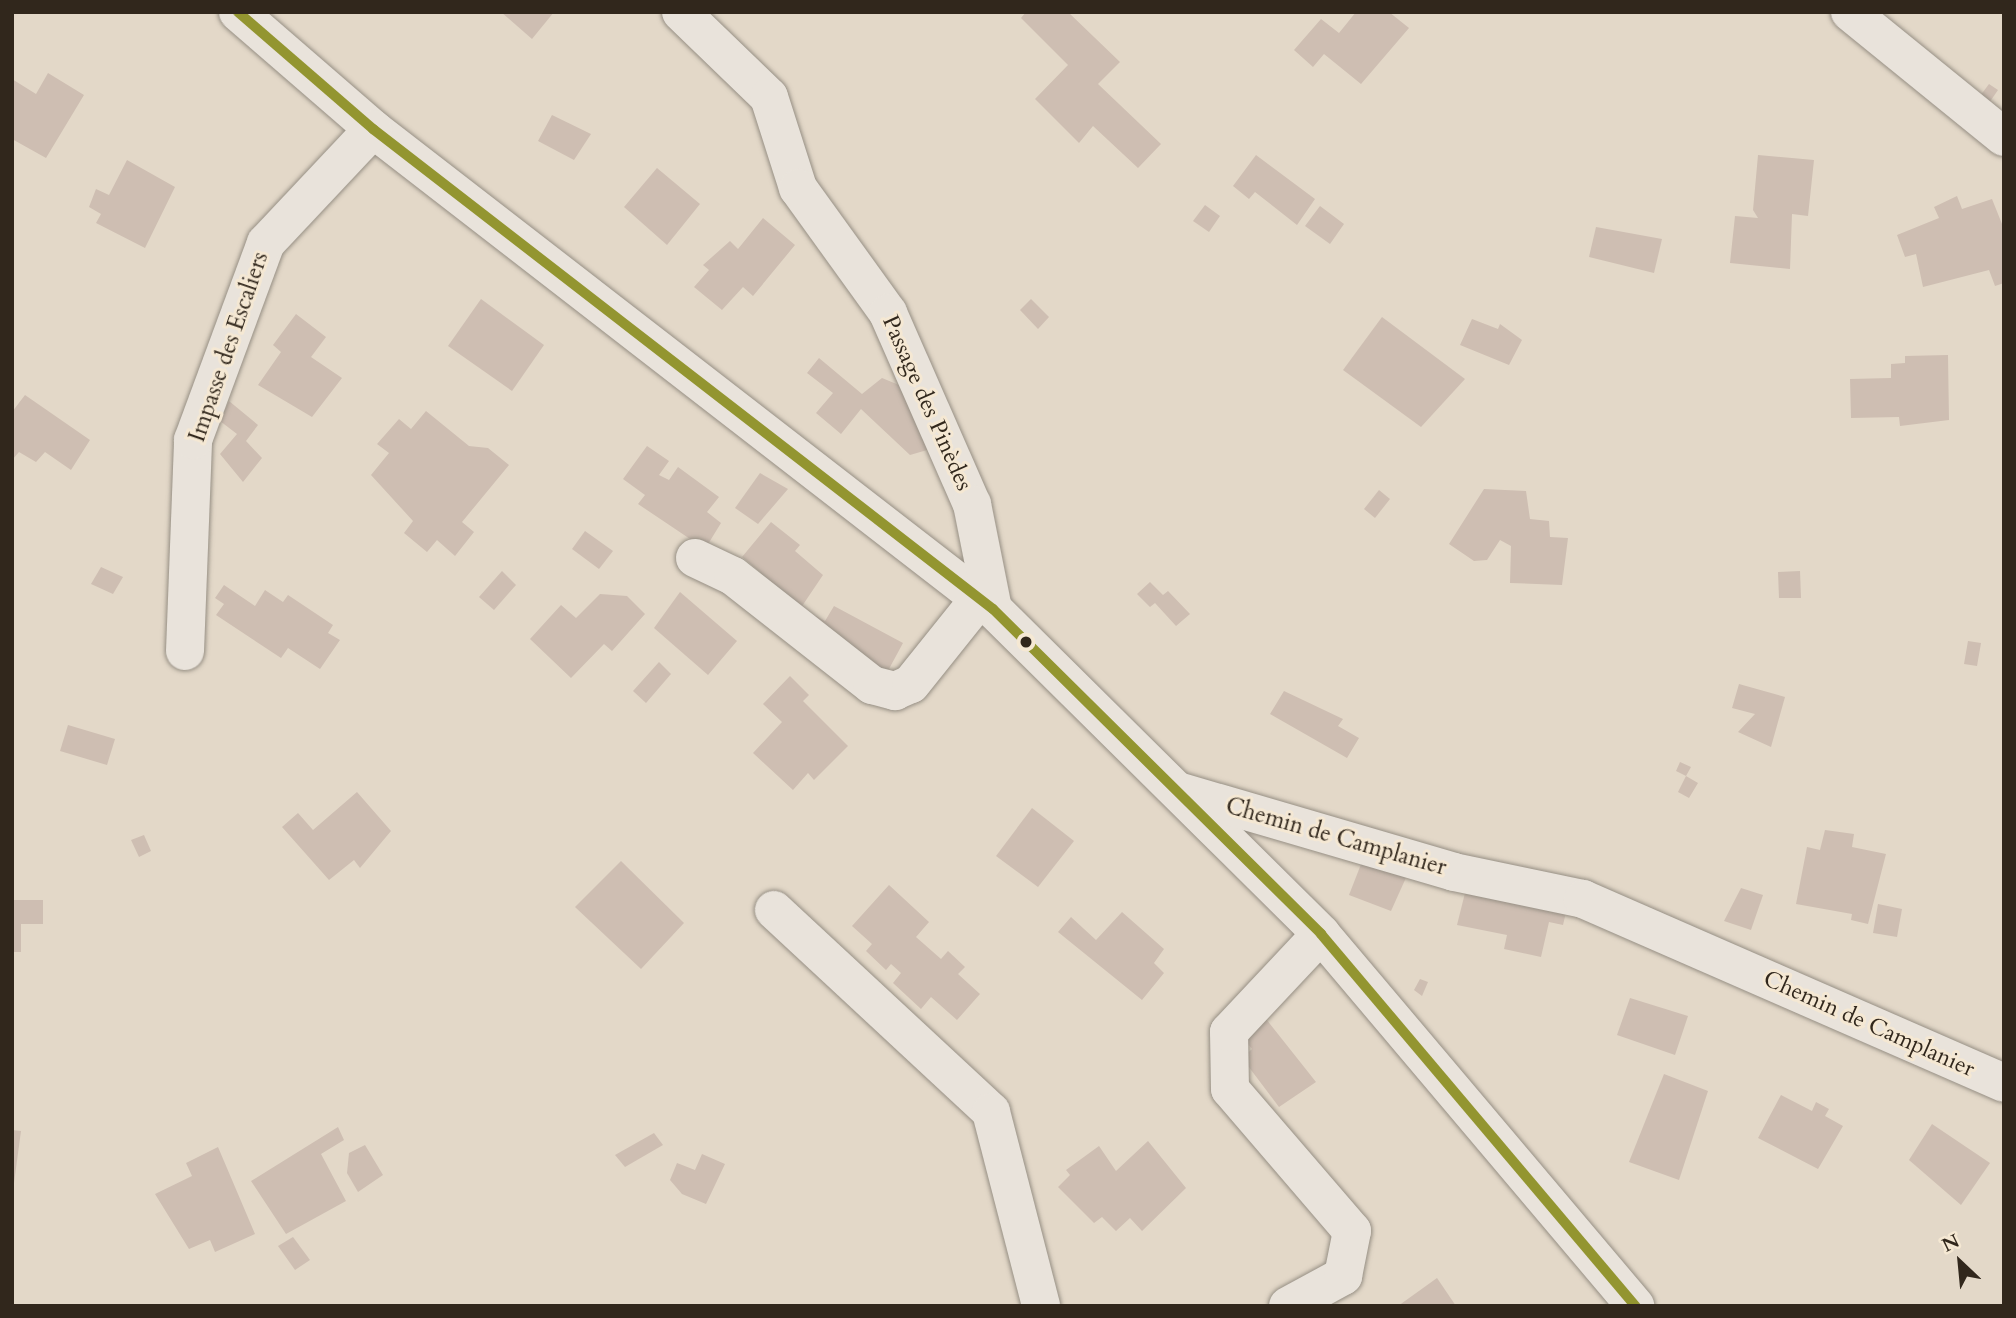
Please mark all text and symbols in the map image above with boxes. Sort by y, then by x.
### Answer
street label: Impasse des Escaliers [184,248,274,446]
street label: Passage des Pinèdes [876,311,978,495]
unlabelled marker [1019,635,1033,649]
street label: Chemin de Camplanier [1223,792,1449,882]
street label: Chemin de Camplanier [1759,965,1979,1083]
north arrow [1925,1227,1995,1297]
text: N [1938,1228,1964,1258]

